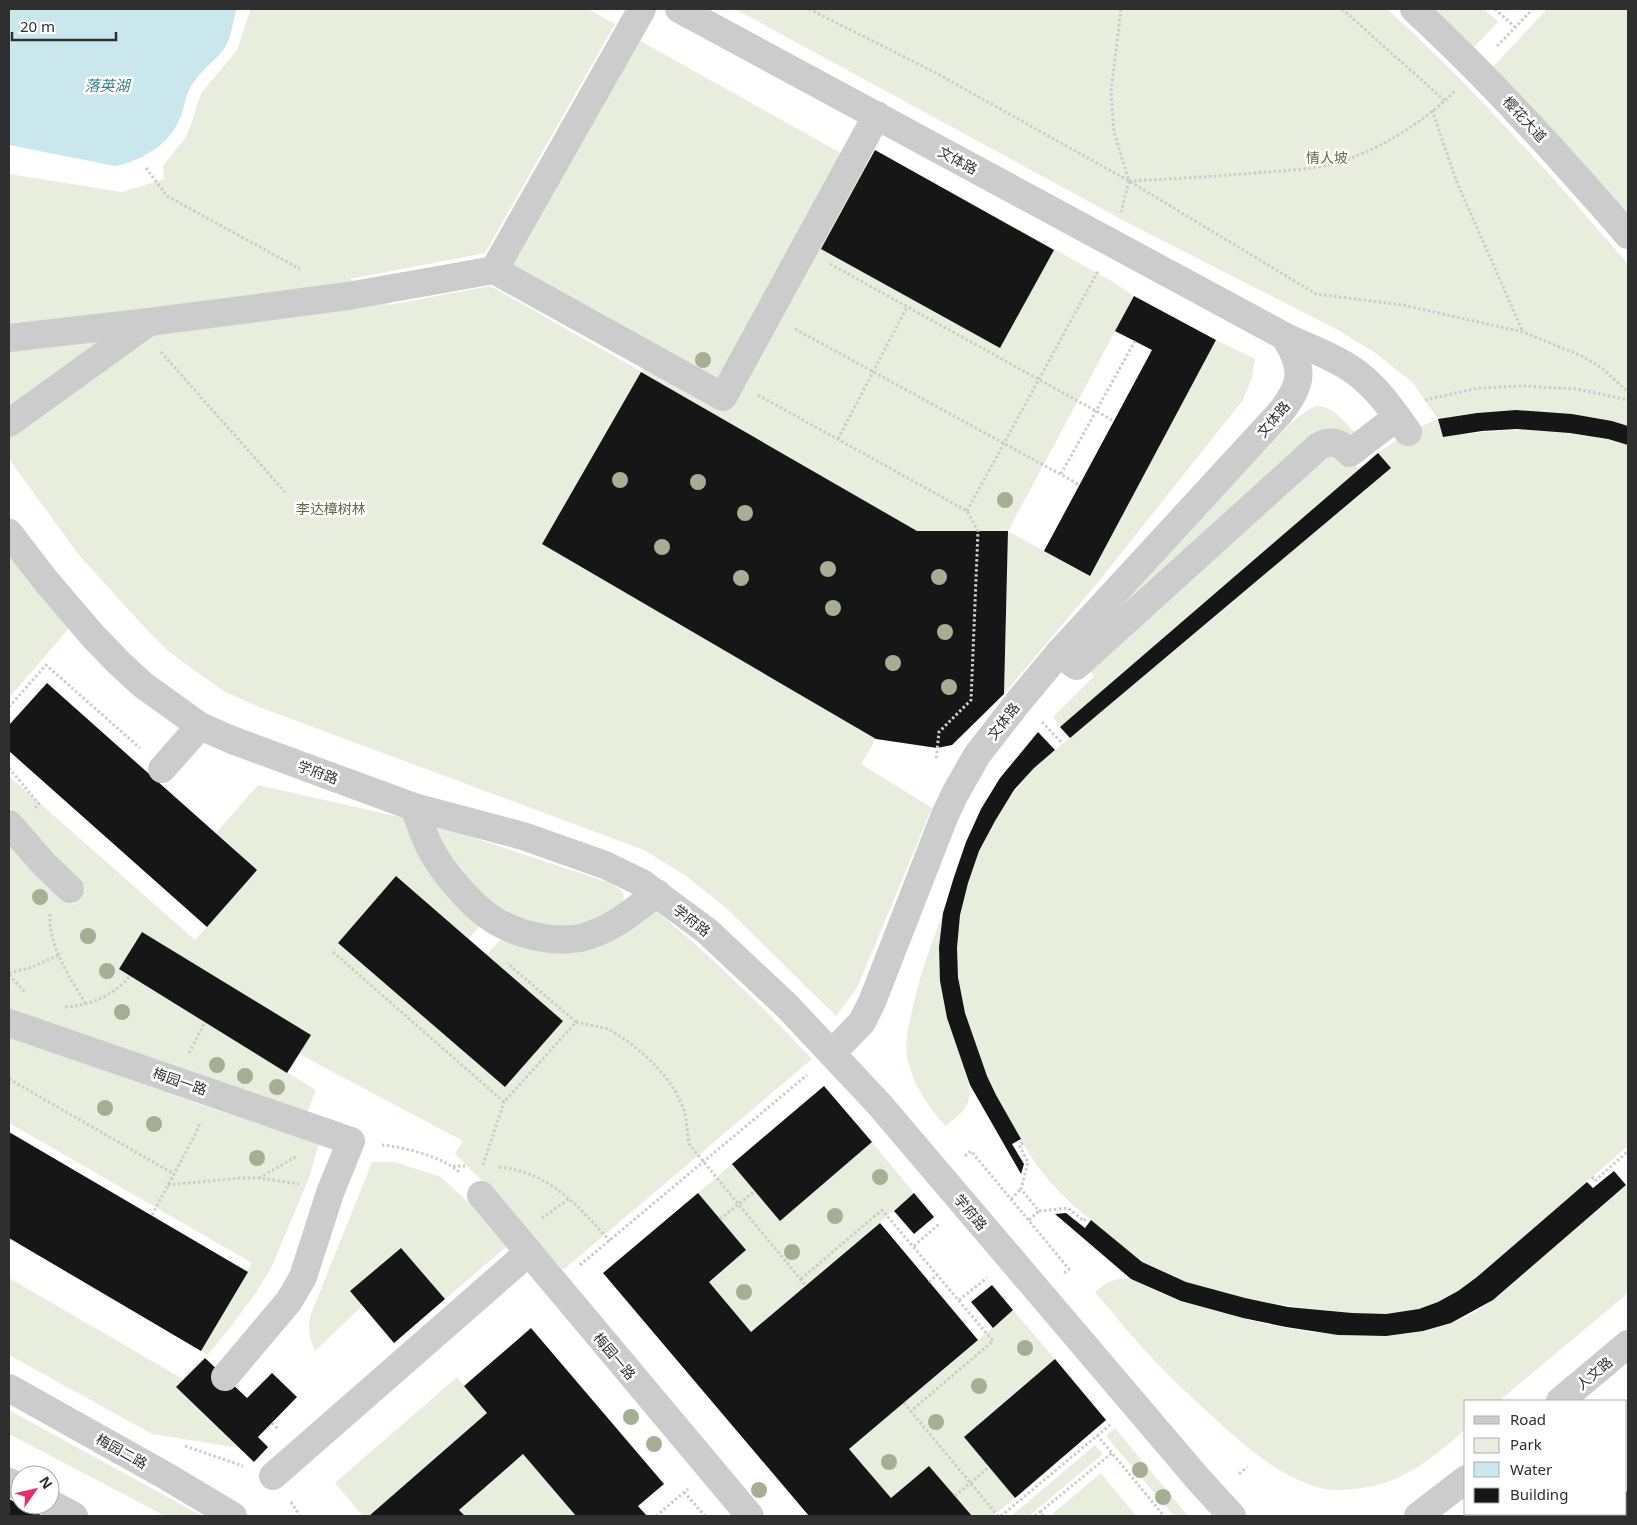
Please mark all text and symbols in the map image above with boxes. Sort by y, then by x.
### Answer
scale bar [12,10,116,42]
text: 20 m [20,16,55,36]
water label: 落英湖 [84,75,131,95]
street label: 樱花大道 [1499,92,1551,146]
street label: 文体路 [935,142,981,178]
park label: 情人坡 [1306,148,1348,167]
street label: 文体路 [1252,397,1294,441]
park label: 李达樟树林 [296,499,366,518]
street label: 文体路 [983,699,1023,743]
street label: 学府路 [295,756,341,788]
street label: 学府路 [670,900,714,940]
street label: 梅园一路 [150,1063,210,1099]
street label: 学府路 [950,1190,992,1234]
street label: 梅园一路 [590,1328,640,1384]
street label: 人文路 [1572,1352,1616,1394]
legend [1464,1400,1627,1515]
text: Road [1510,1409,1546,1429]
street label: 梅园二路 [93,1429,151,1473]
text: Park [1510,1434,1542,1454]
text: Water [1510,1459,1552,1479]
north arrow [10,1465,60,1515]
text: N [35,1472,57,1492]
text: Building [1510,1484,1568,1504]

